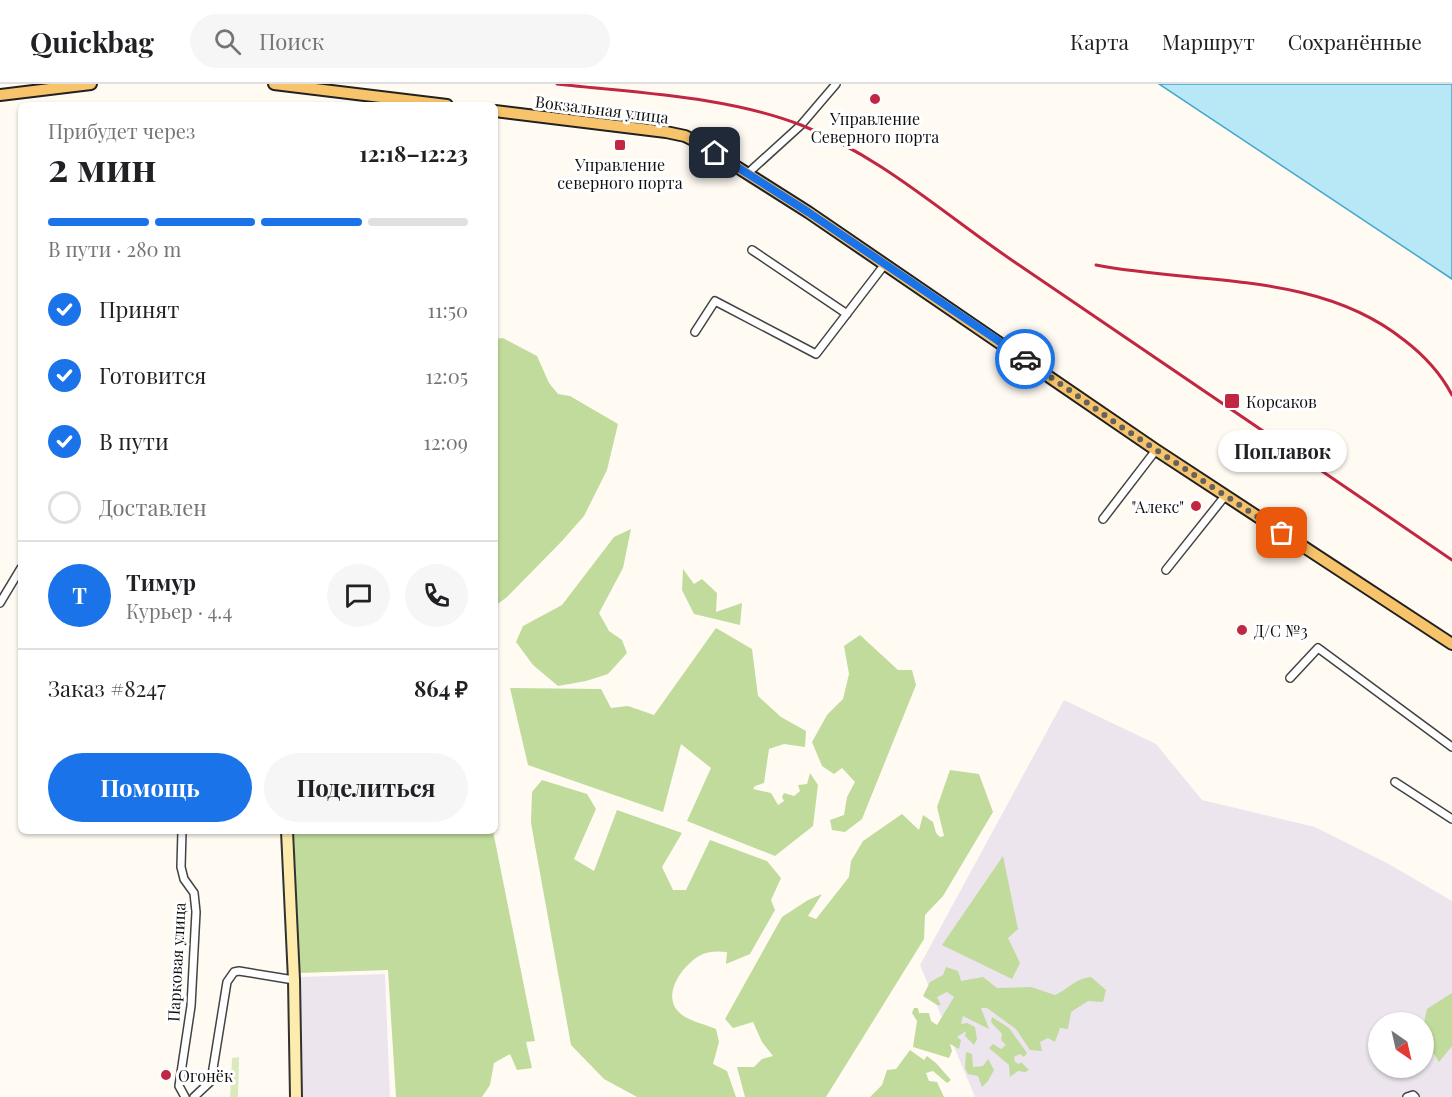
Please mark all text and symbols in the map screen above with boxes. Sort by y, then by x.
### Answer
search box [190,14,610,68]
text: Quickbag [30,23,154,60]
icon: search [211,25,244,58]
text: Поиск [259,26,324,56]
text: Карта [1070,27,1129,55]
text: Маршрут [1162,27,1255,55]
text: Сохранённые [1288,27,1422,55]
street label: Вокзальная улица [534,90,670,128]
marker: Управление Северного порта [868,92,882,106]
place label: Управление Северного порта [811,108,939,147]
text: Прибудет через [48,117,195,144]
pin [689,127,740,178]
icon: home [698,136,731,169]
text: 12:18–12:23 [359,138,468,168]
marker: Управление северного порта [613,138,627,152]
text: 2 мин [48,140,156,192]
place label: Управление северного порта [557,154,683,193]
text: В пути · 280 m [48,235,181,262]
icon: check [48,293,81,326]
text: Принят [99,294,179,324]
text: 11:50 [428,296,468,323]
courier [995,329,1055,389]
icon: car [1009,343,1042,376]
icon: check [48,359,81,392]
text: Готовится [99,360,206,390]
text: 12:05 [425,362,468,389]
place label: Корсаков [1246,391,1317,412]
marker: Корсаков [1223,392,1241,410]
icon: check [48,425,81,458]
text: В пути [99,426,169,456]
text: 12:09 [424,428,468,455]
callout: Поплавок [1218,431,1346,473]
text: Поплавок [1234,437,1331,464]
text: Доставлен [99,492,207,522]
place label: "Алекс" [1131,496,1184,517]
marker: "Алекс" [1189,499,1203,513]
pin [1256,507,1307,558]
icon: bag [1265,516,1298,549]
button: chat [327,564,390,627]
button: phone [405,564,468,627]
text: Тимур [126,567,196,597]
text: Т [72,580,87,610]
text: Курьер · 4.4 [126,597,232,624]
place label: Д/С №3 [1254,620,1308,641]
marker: Д/С №3 [1235,623,1249,637]
text: Заказ #8247 [48,673,166,703]
text: 864 ₽ [414,673,468,703]
button: Помощь [48,753,252,822]
button: Поделиться [264,753,468,822]
street label: Парковая улица [162,902,190,1022]
north arrow [1368,1012,1434,1078]
map controls [1368,1012,1434,1078]
place label: Огонёк [178,1065,233,1086]
marker: Огонёк [159,1068,173,1082]

